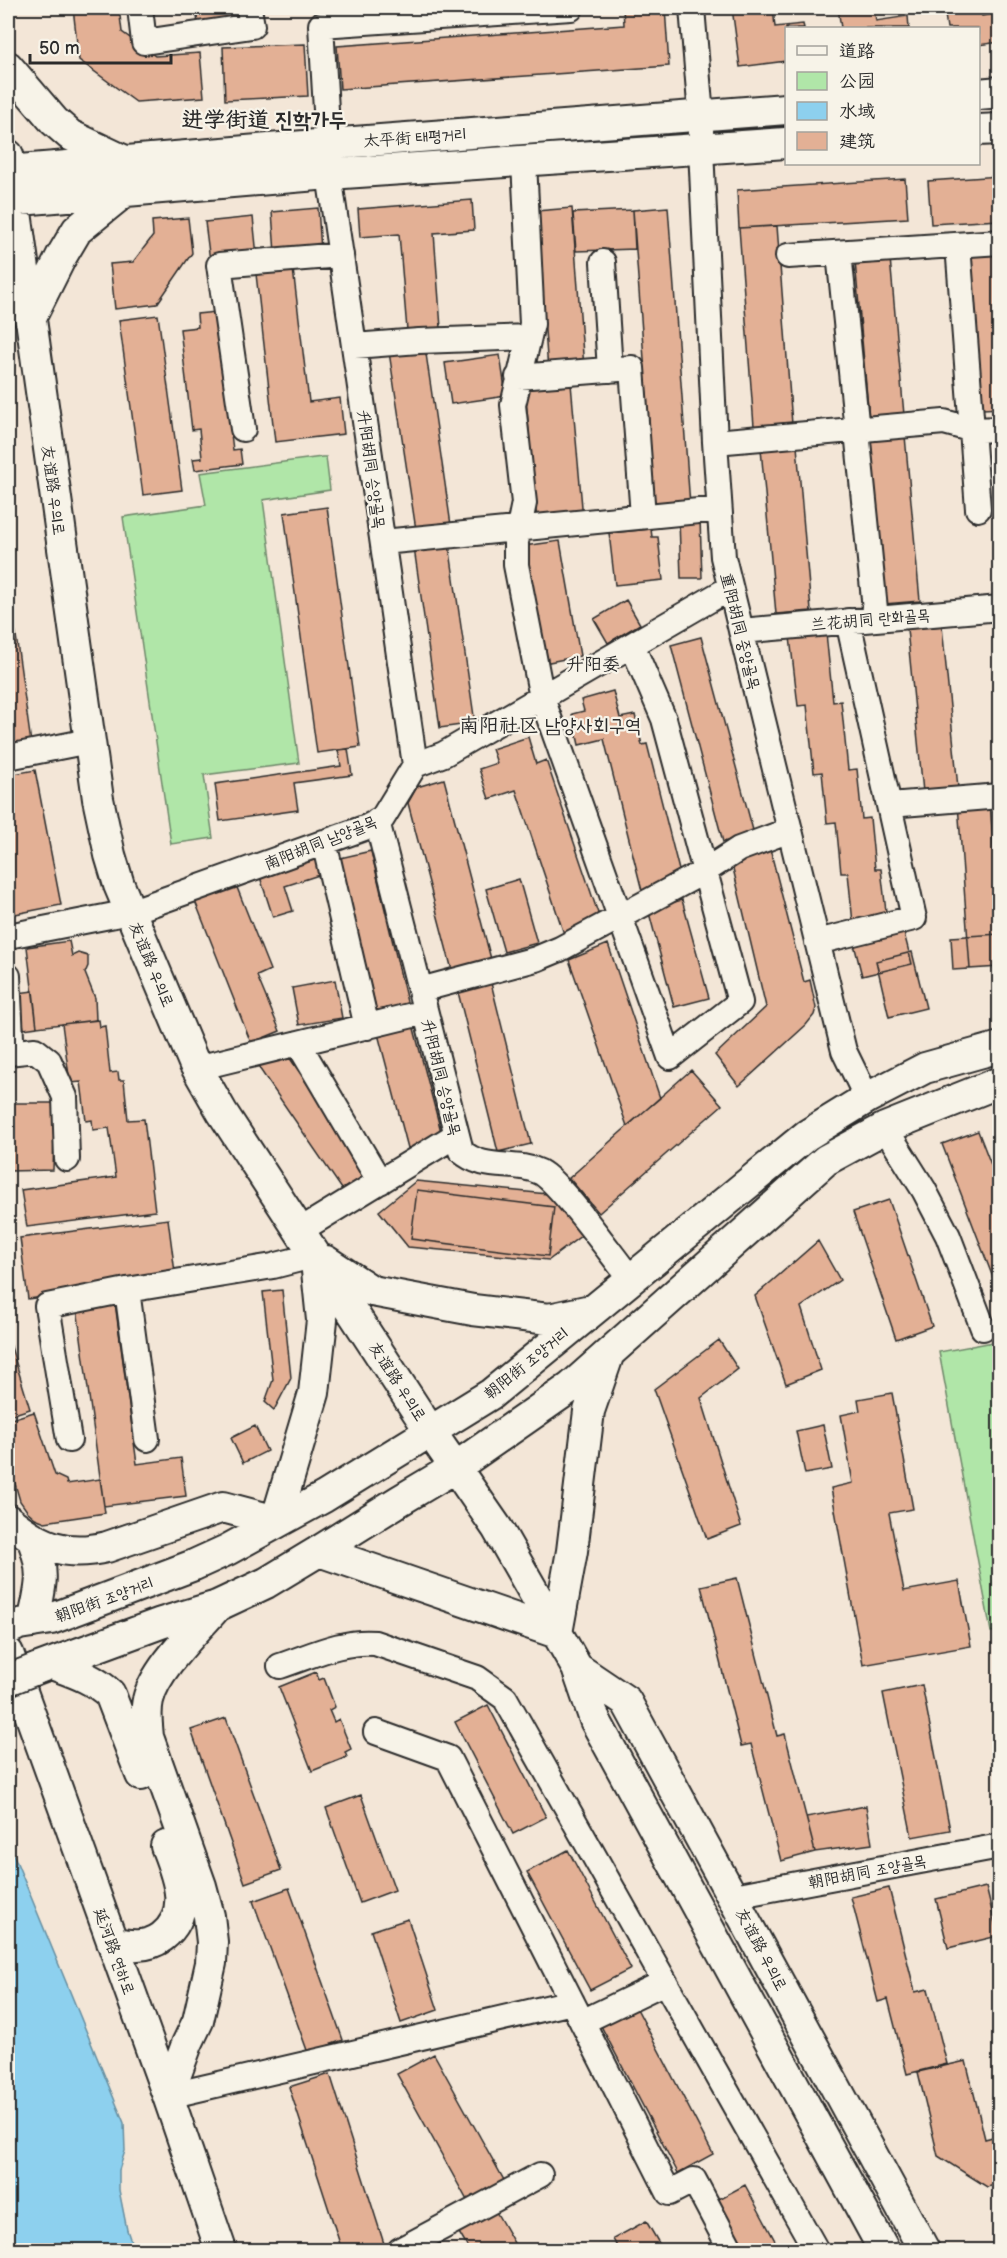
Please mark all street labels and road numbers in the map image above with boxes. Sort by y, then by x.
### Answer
street label: 太平街 태평거리 [363,125,468,152]
street label: 升阳胡同 승양골목 [353,409,388,530]
street label: 友谊路 우의로 [37,444,68,537]
street label: 重阳胡同 중양골목 [716,571,763,692]
street label: 兰花胡同 란화골목 [810,606,931,635]
street label: 南阳胡同 남양골목 [261,812,380,875]
street label: 友谊路 우의로 [124,919,177,1010]
street label: 升阳胡同 승양골목 [417,1017,464,1138]
street label: 朝阳街 조양거리 [481,1324,573,1404]
street label: 友谊路 우의로 [364,1339,429,1425]
street label: 朝阳街 조양거리 [52,1574,157,1627]
street label: 朝阳胡同 조양골목 [807,1852,928,1893]
street label: 友谊路 우의로 [731,1905,790,1994]
street label: 延河路 연하로 [89,1906,138,1997]

